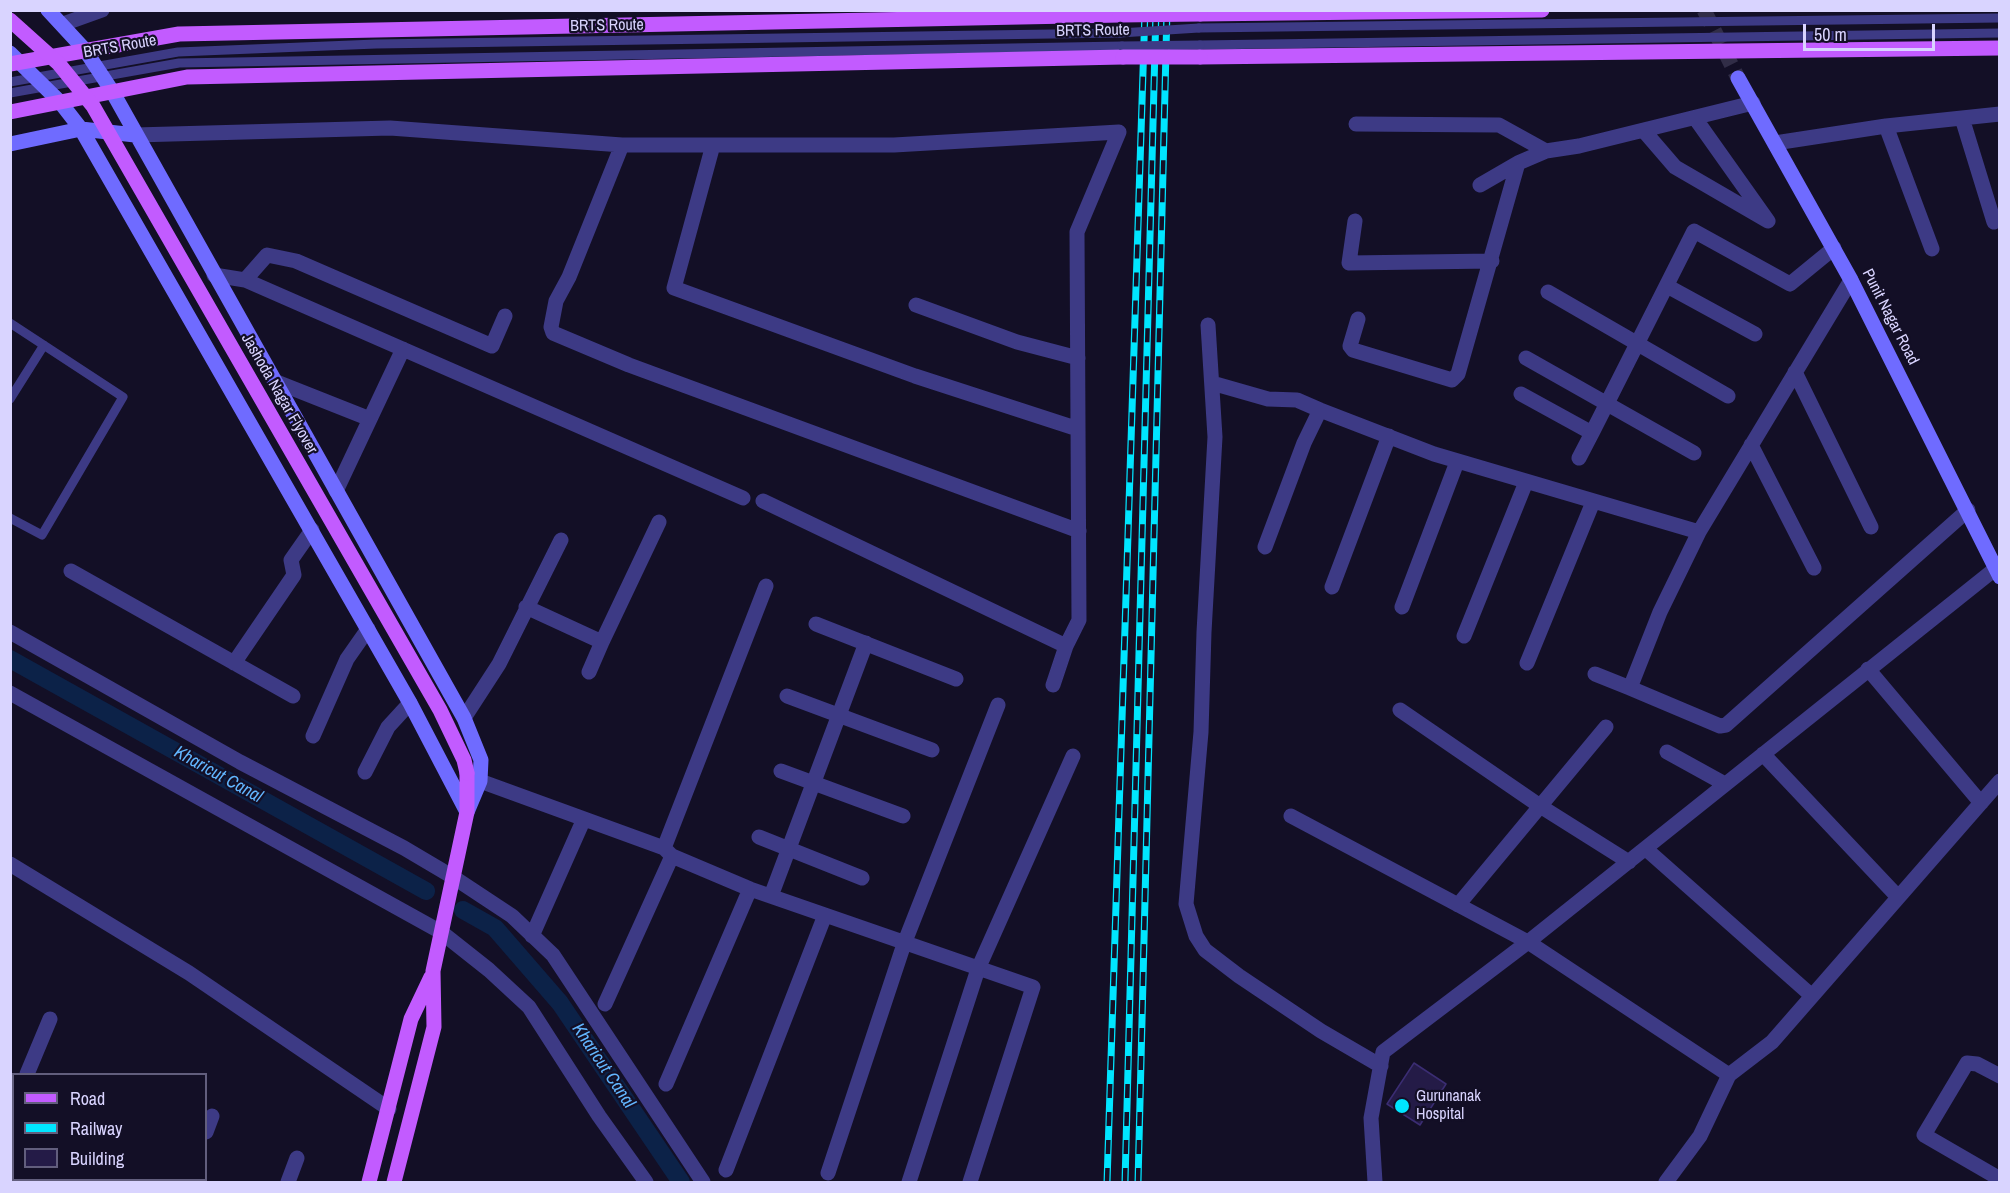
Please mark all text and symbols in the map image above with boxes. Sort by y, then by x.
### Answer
scale bar [1806,12,1938,50]
street label: BRTS Route [570,16,644,36]
street label: BRTS Route [1056,21,1130,41]
text: 50 m [1814,22,1847,47]
street label: BRTS Route [82,31,158,63]
street label: Punit Nagar Road [1858,266,1922,368]
street label: Jashoda Nagar Flyover [237,330,321,458]
water label: Kharicut Canal [170,742,266,808]
water label: Kharicut Canal [567,1019,639,1113]
legend [12,1073,207,1181]
text: Road [70,1086,105,1111]
place label: Gurunanak Hospital [1416,1087,1481,1125]
marker: Gurunanak Hospital [1393,1097,1411,1115]
text: Railway [70,1116,123,1141]
text: Building [70,1146,124,1171]

